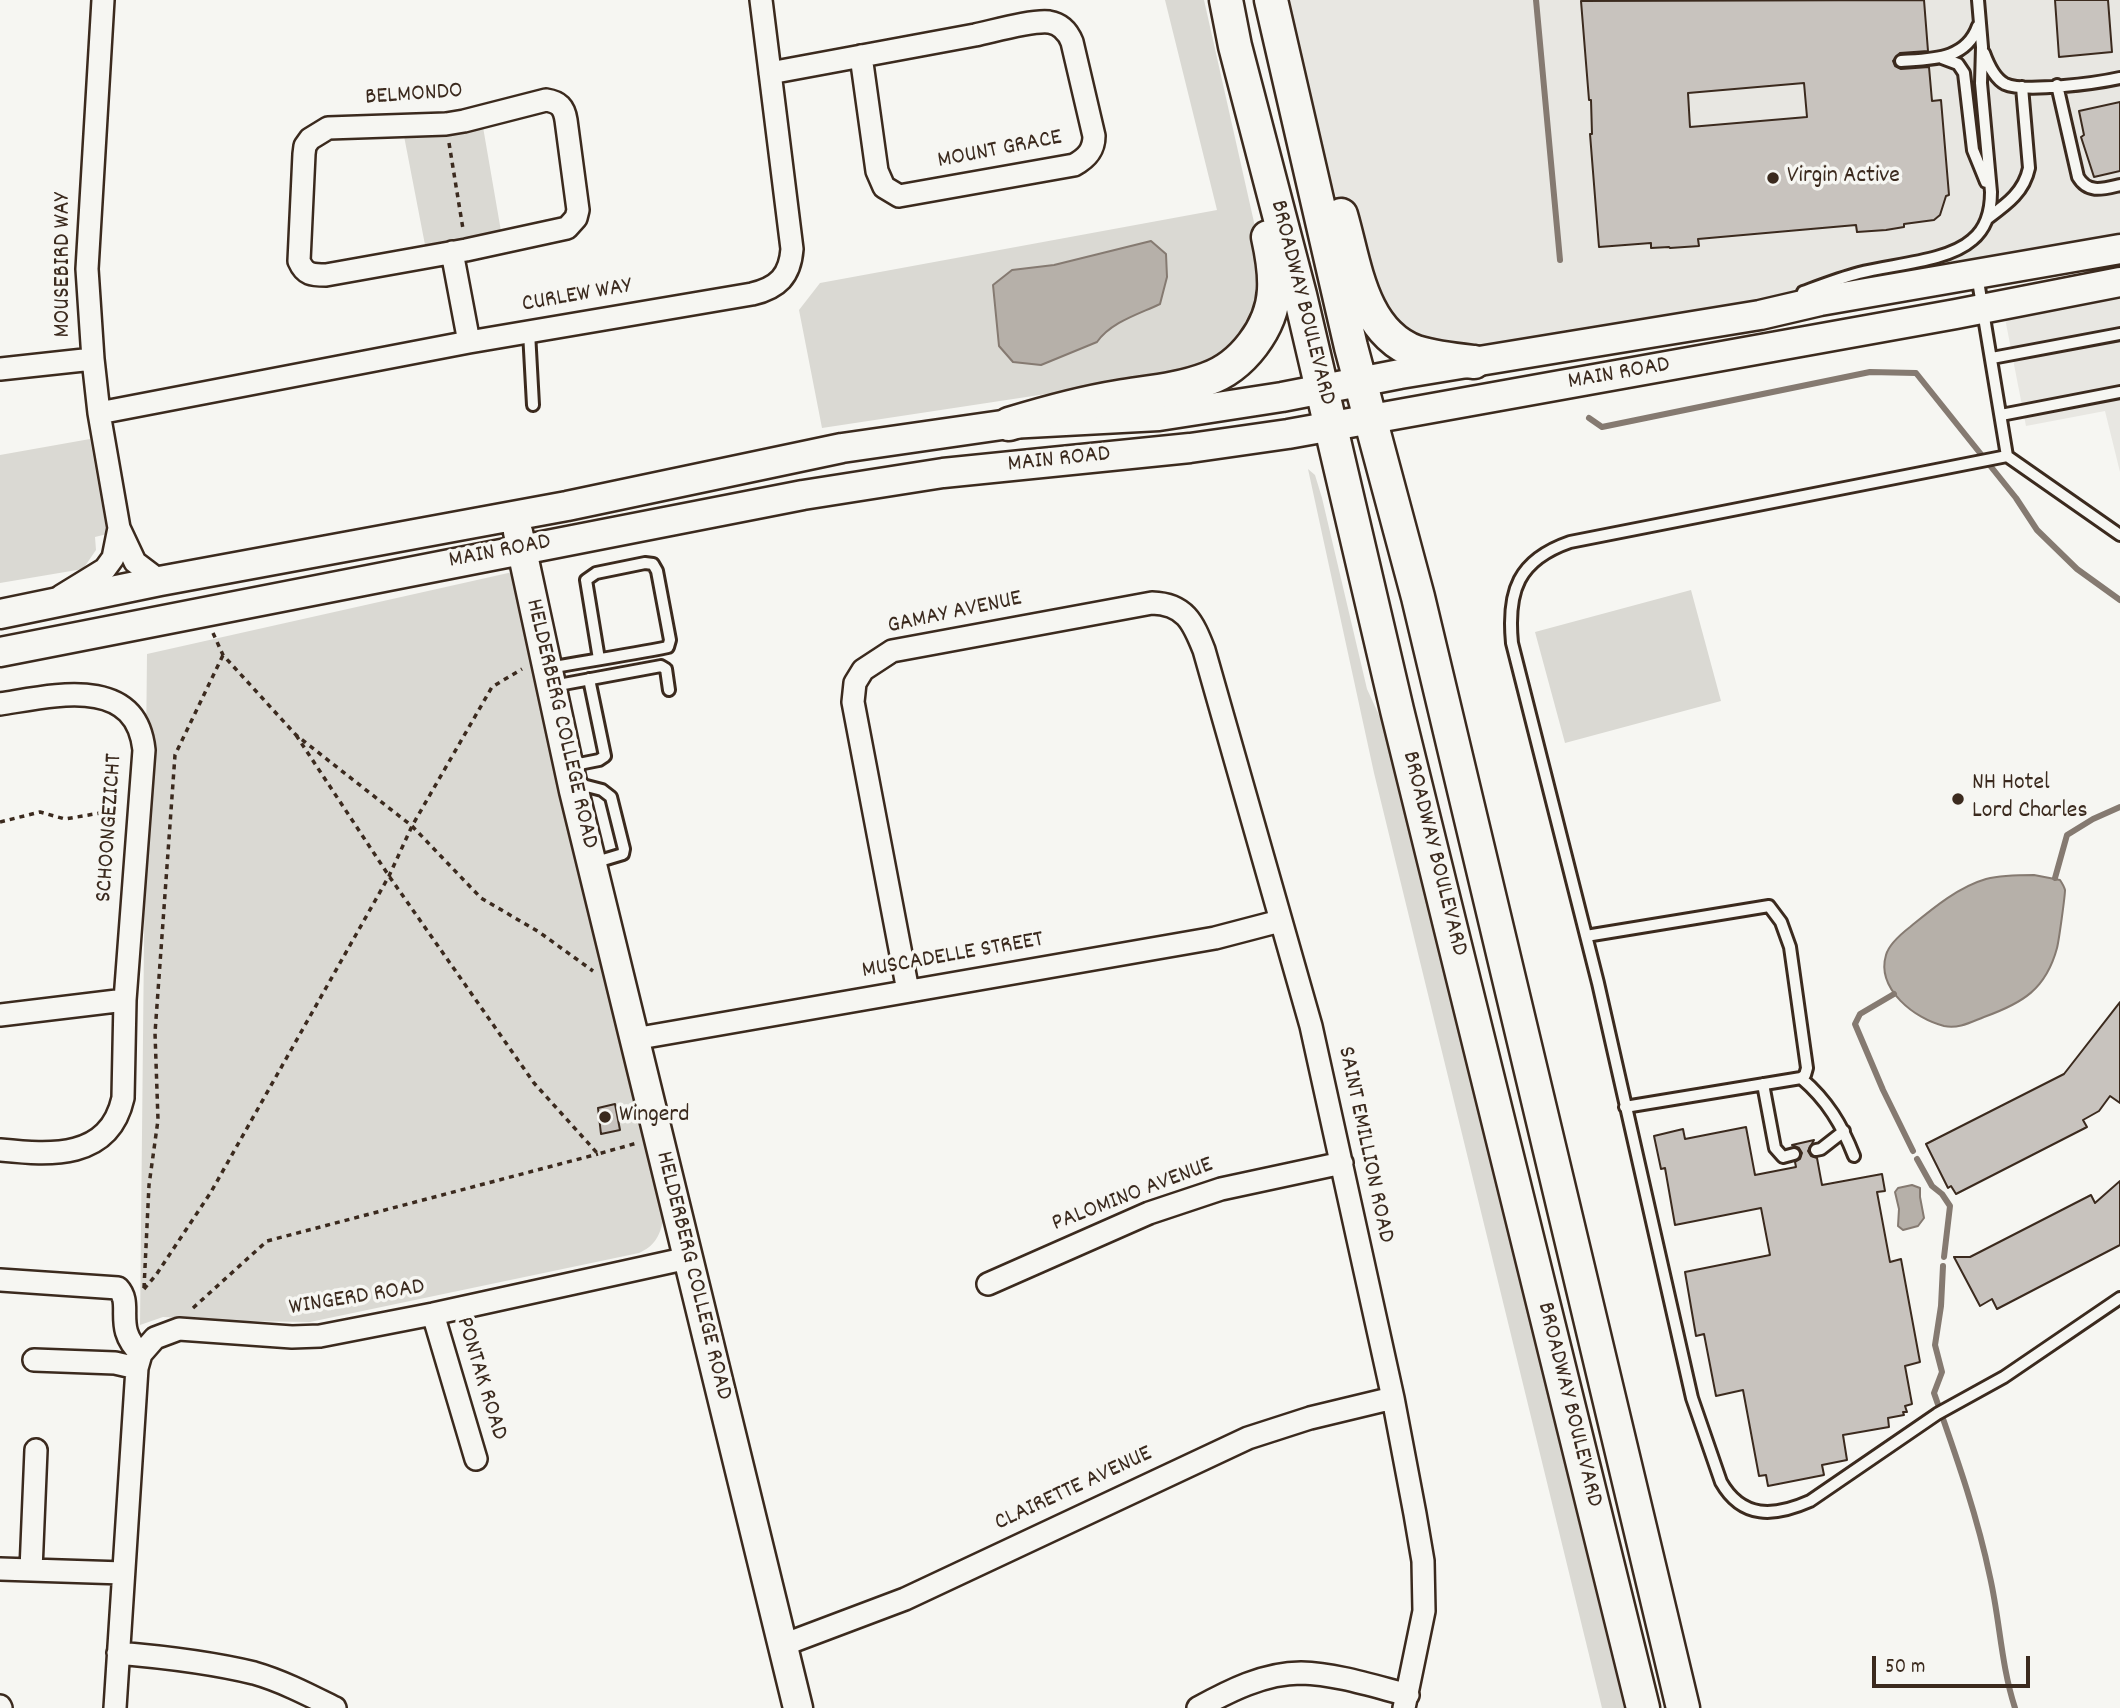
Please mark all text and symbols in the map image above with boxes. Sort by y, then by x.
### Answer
street label: BELMONDO [364,78,464,114]
street label: MOUNT GRACE [935,125,1065,177]
place label: Virgin Active [1787,164,1900,192]
marker: Virgin Active [1765,170,1781,186]
street label: MOUSEBIRD WAY [51,193,79,337]
street label: BROADWAY BOULEVARD [1262,198,1340,408]
street label: CURLEW WAY [520,273,634,321]
street label: MAIN ROAD [1566,352,1672,398]
street label: MAIN ROAD [1006,441,1112,481]
street label: MAIN ROAD [447,529,553,577]
street label: GAMAY AVENUE [885,586,1025,642]
street label: HELDERBERG COLLEGE ROAD [517,596,603,852]
street label: BROADWAY BOULEVARD [1394,749,1472,959]
street label: SCHOONGEZICHT [91,753,131,903]
place label: NH Hotel Lord Charles [1972,771,2088,827]
marker: NH Hotel Lord Charles [1950,791,1966,807]
street label: MUSCADELLE STREET [860,927,1046,987]
street label: SAINT EMILLION ROAD [1329,1044,1399,1246]
place label: Wingerd [619,1103,689,1131]
marker: Wingerd [597,1109,613,1125]
street label: HELDERBERG COLLEGE ROAD [647,1149,737,1403]
street label: PALOMINO AVENUE [1048,1152,1218,1240]
street label: WINGERD ROAD [287,1274,427,1324]
street label: BROADWAY BOULEVARD [1529,1300,1607,1510]
street label: PONTAK ROAD [448,1314,512,1444]
street label: CLAIRETTE AVENUE [991,1441,1157,1539]
scale bar [1875,1642,2032,1686]
text: 50 m [1885,1653,1925,1683]

